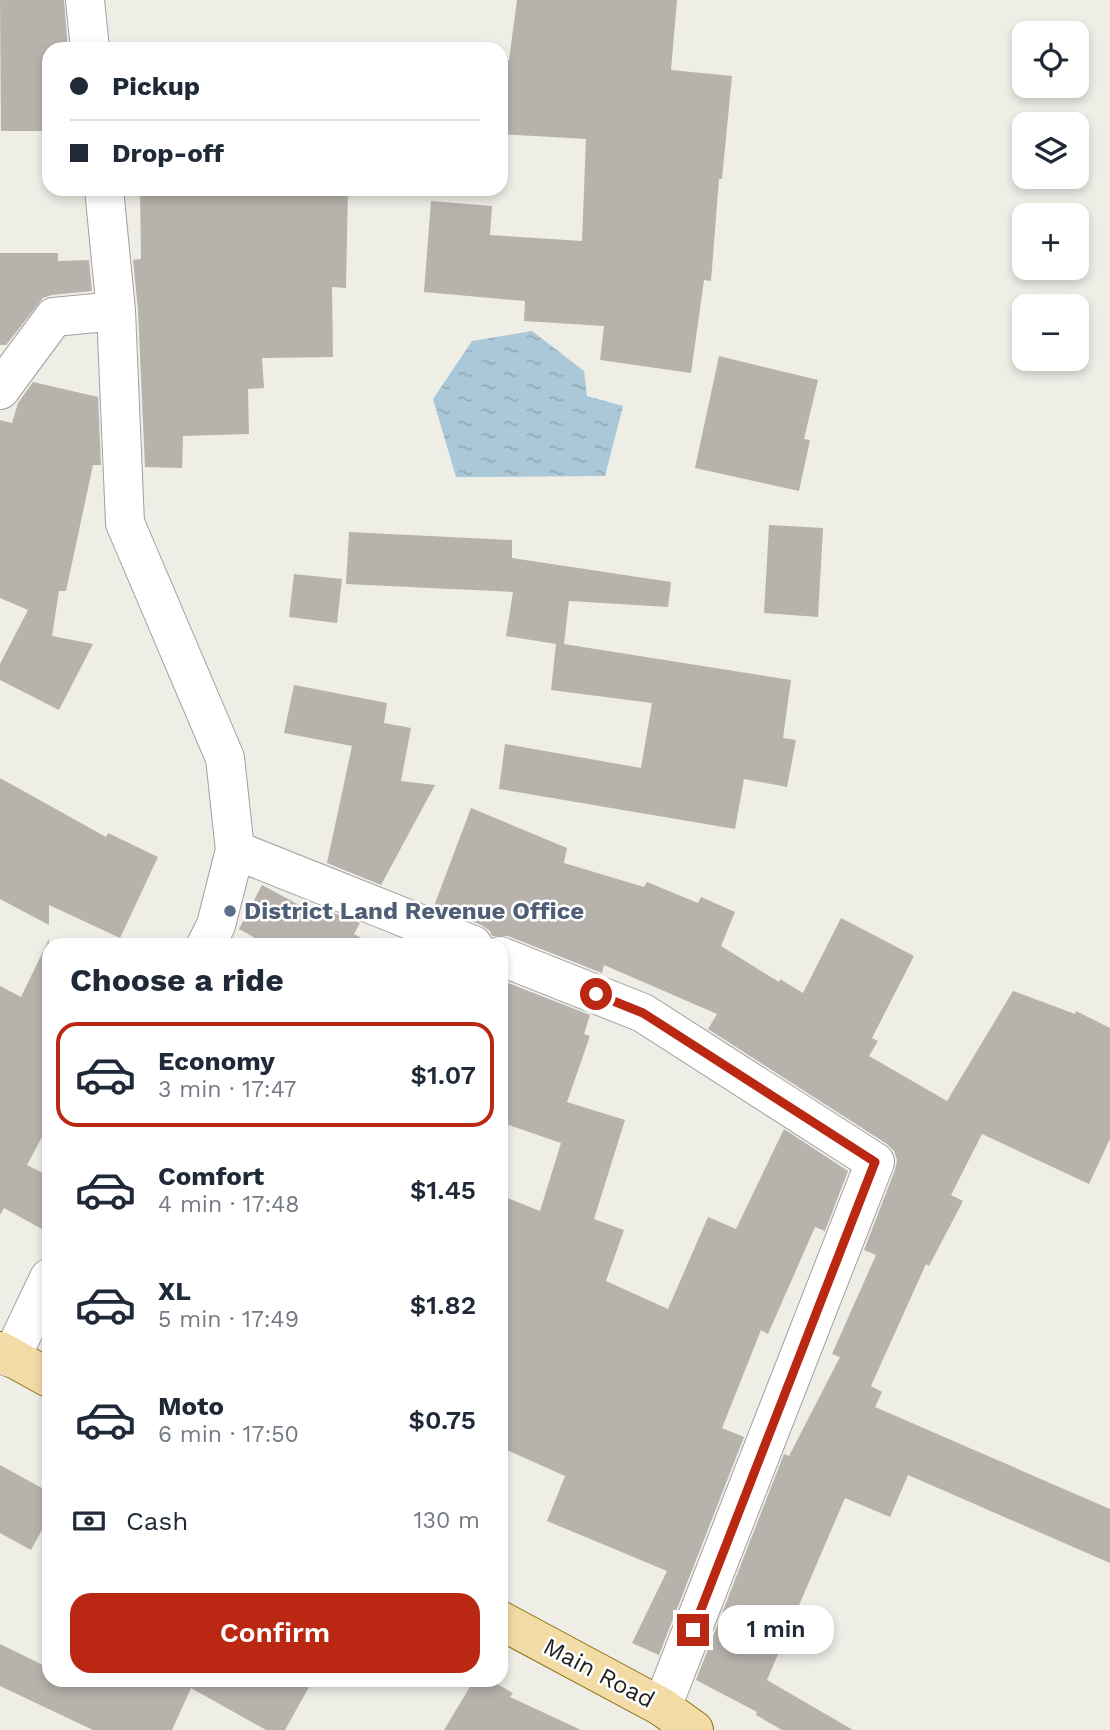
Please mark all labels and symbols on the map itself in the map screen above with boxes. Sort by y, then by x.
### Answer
place label: District Land Revenue Office [244,897,584,925]
marker: District Land Revenue Office [222,903,238,919]
route start [580,978,612,1010]
callout: 1 min [718,1606,833,1654]
route end [677,1614,709,1646]
street label: Main Road [539,1632,659,1714]

